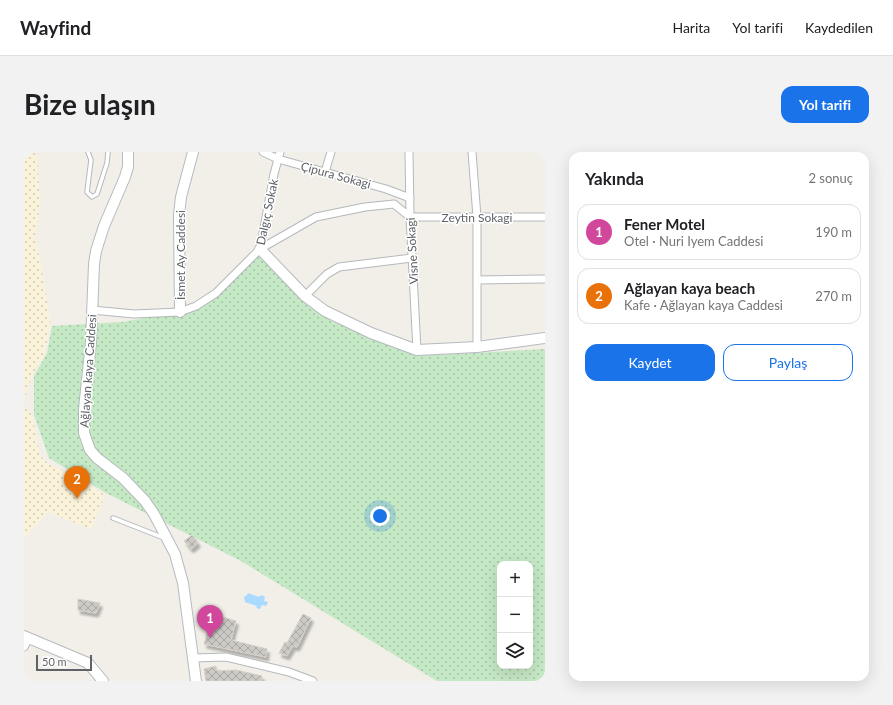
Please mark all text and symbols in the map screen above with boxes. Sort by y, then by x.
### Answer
text: Wayfind [20,16,91,39]
text: Harita [672,19,710,36]
text: Yol tarifi [732,19,783,36]
text: Kaydedilen [805,19,873,36]
button: Yol tarifi [781,86,869,123]
text: Bize ulaşın [24,87,156,121]
street label: Çipura Sokagi [299,158,373,192]
text: Yakında [585,168,644,189]
text: 2 sonuç [808,170,853,186]
street label: Dalgıç Sokak [253,177,282,246]
street label: İsmet Ay Caddesi [173,210,188,300]
street label: Zeytin Sokagi [442,210,513,225]
text: Fener Motel [624,215,705,233]
street label: Visne Sokagi [403,217,421,285]
text: 1 [595,224,603,240]
text: 190 m [815,224,852,240]
text: Otel · Nuri Iyem Caddesi [624,233,763,249]
text: Ağlayan kaya beach [624,279,755,297]
text: 2 [595,288,603,304]
text: 270 m [815,288,852,304]
text: Kafe · Ağlayan kaya Caddesi [624,297,783,313]
street label: Ağlayan kaya Caddesi [77,314,99,428]
button: Kaydet [585,344,715,381]
button: Paylaş [723,344,853,381]
pin: 2 [64,466,90,499]
your location [370,506,390,526]
map controls [497,561,533,669]
button: + [497,561,533,597]
button: − [497,597,533,633]
pin: 1 [197,605,223,638]
button: layers [497,633,533,669]
scale bar [36,653,92,672]
text: 50 m [42,655,67,668]

